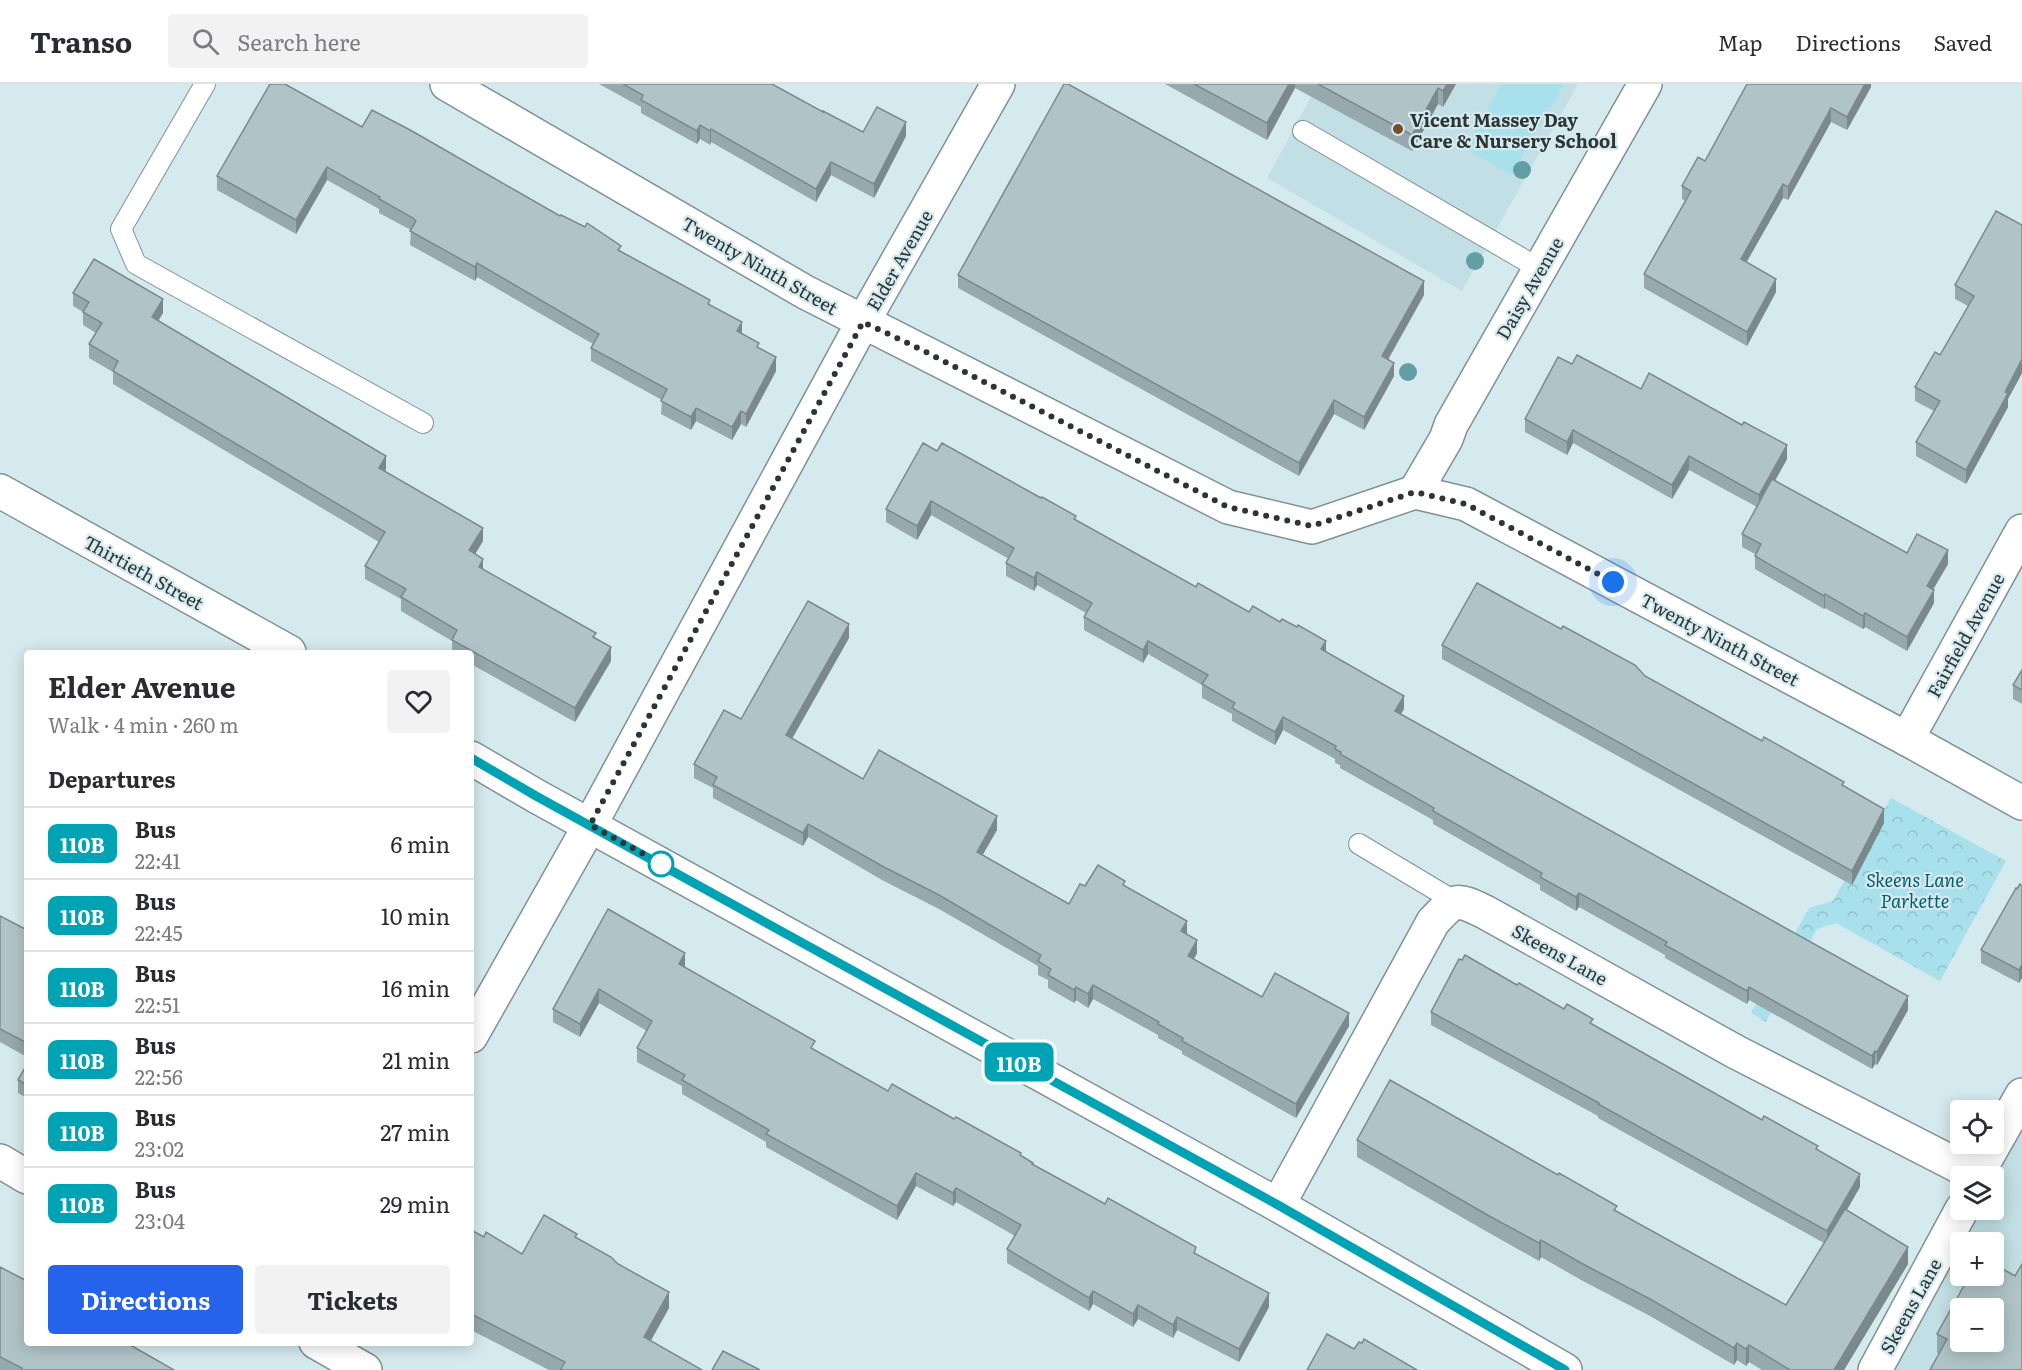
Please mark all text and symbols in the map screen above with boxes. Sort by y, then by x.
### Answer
search box [168,14,588,68]
text: Transo [30,20,132,62]
icon: search [189,25,222,58]
text: Search here [237,25,361,58]
text: Map [1718,26,1763,57]
text: Directions [1796,26,1901,57]
text: Saved [1934,26,1992,57]
place label: Vicent Massey Day Care & Nursery School [1410,106,1617,154]
marker: Vicent Massey Day Care & Nursery School [1391,122,1405,136]
street label: Elder Avenue [859,205,939,315]
street label: Twenty Ninth Street [677,209,844,321]
street label: Daisy Avenue [1489,232,1569,344]
street label: Thirtieth Street [79,528,209,616]
your location [1598,567,1628,597]
street label: Fairfield Avenue [1920,568,2010,702]
street label: Twenty Ninth Street [1636,586,1805,693]
text: Elder Avenue [48,665,236,707]
button: heart [387,670,450,733]
text: Walk · 4 min · 260 m [48,709,239,739]
text: Departures [48,762,175,795]
text: Bus [135,812,176,845]
text: 6 min [391,827,450,860]
text: 110B [60,828,105,859]
text: 22:41 [135,845,181,875]
unlabelled marker [648,851,674,877]
park label: Skeens Lane Parkette [1866,866,1964,914]
text: Bus [135,884,176,917]
text: 10 min [381,899,450,932]
text: 110B [60,900,105,931]
text: 22:45 [135,917,183,947]
street label: Skeens Lane [1507,917,1613,991]
text: Bus [135,956,176,989]
text: 16 min [382,971,450,1004]
text: 110B [60,972,105,1003]
text: 22:51 [135,989,180,1019]
text: Bus [135,1028,176,1061]
line badge: 110B [977,1042,1061,1082]
text: 21 min [382,1043,450,1076]
text: 110B [60,1044,105,1075]
text: 110B [997,1047,1041,1078]
text: 22:56 [135,1061,183,1091]
text: Bus [135,1100,176,1133]
map controls [1950,1100,2004,1352]
button: locate [1950,1100,2004,1154]
text: 27 min [380,1115,450,1148]
text: 110B [60,1116,105,1147]
text: 23:02 [135,1133,184,1163]
button: layers [1950,1166,2004,1220]
text: Bus [135,1172,176,1205]
text: 29 min [380,1187,450,1220]
text: 110B [60,1188,105,1219]
text: 23:04 [135,1205,185,1235]
button: + [1950,1232,2004,1286]
street label: Skeens Lane [1873,1253,1947,1359]
button: Directions [48,1265,243,1334]
button: Tickets [255,1265,450,1334]
button: − [1950,1298,2004,1352]

